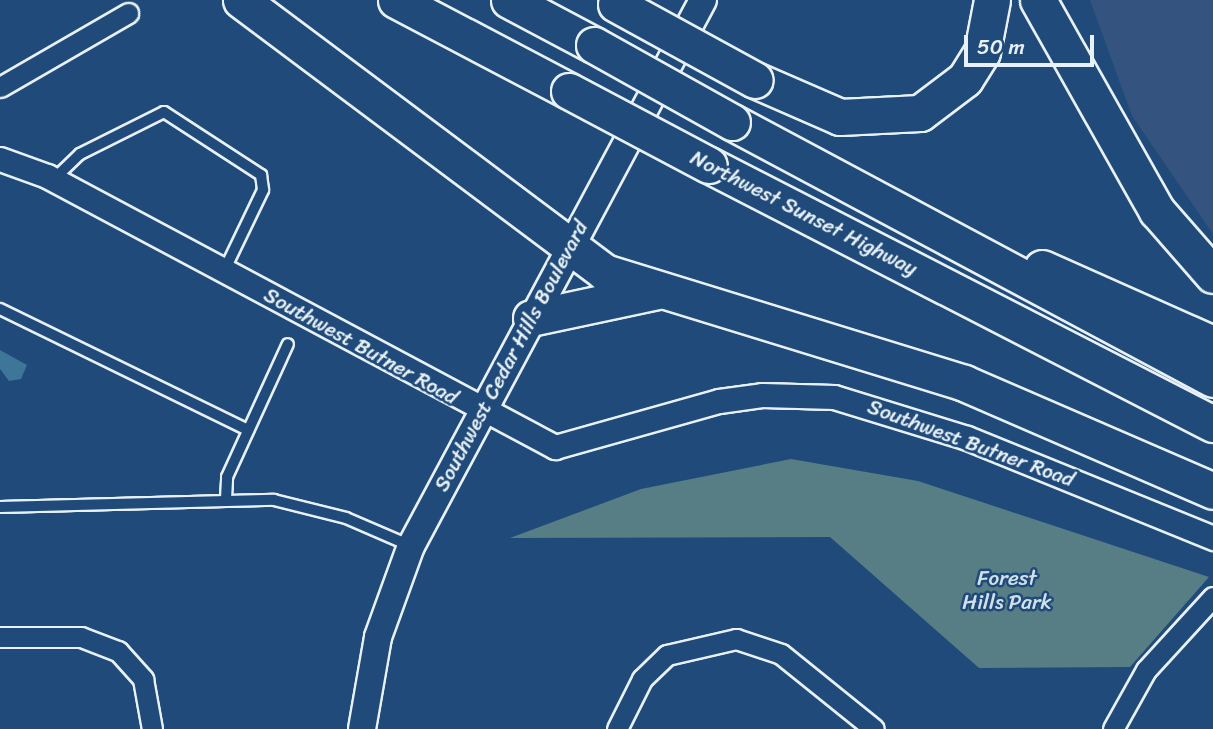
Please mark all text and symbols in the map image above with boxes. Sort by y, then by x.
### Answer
scale bar [968,21,1098,65]
text: 50 m [977,28,1025,66]
street label: Northwest Sunset Highway [686,145,922,281]
street label: Southwest Cedar Hills Boulevard [429,217,593,495]
street label: Southwest Butner Road [259,282,463,410]
street label: Southwest Butner Road [864,394,1078,492]
park label: Forest Hills Park [962,565,1052,615]

